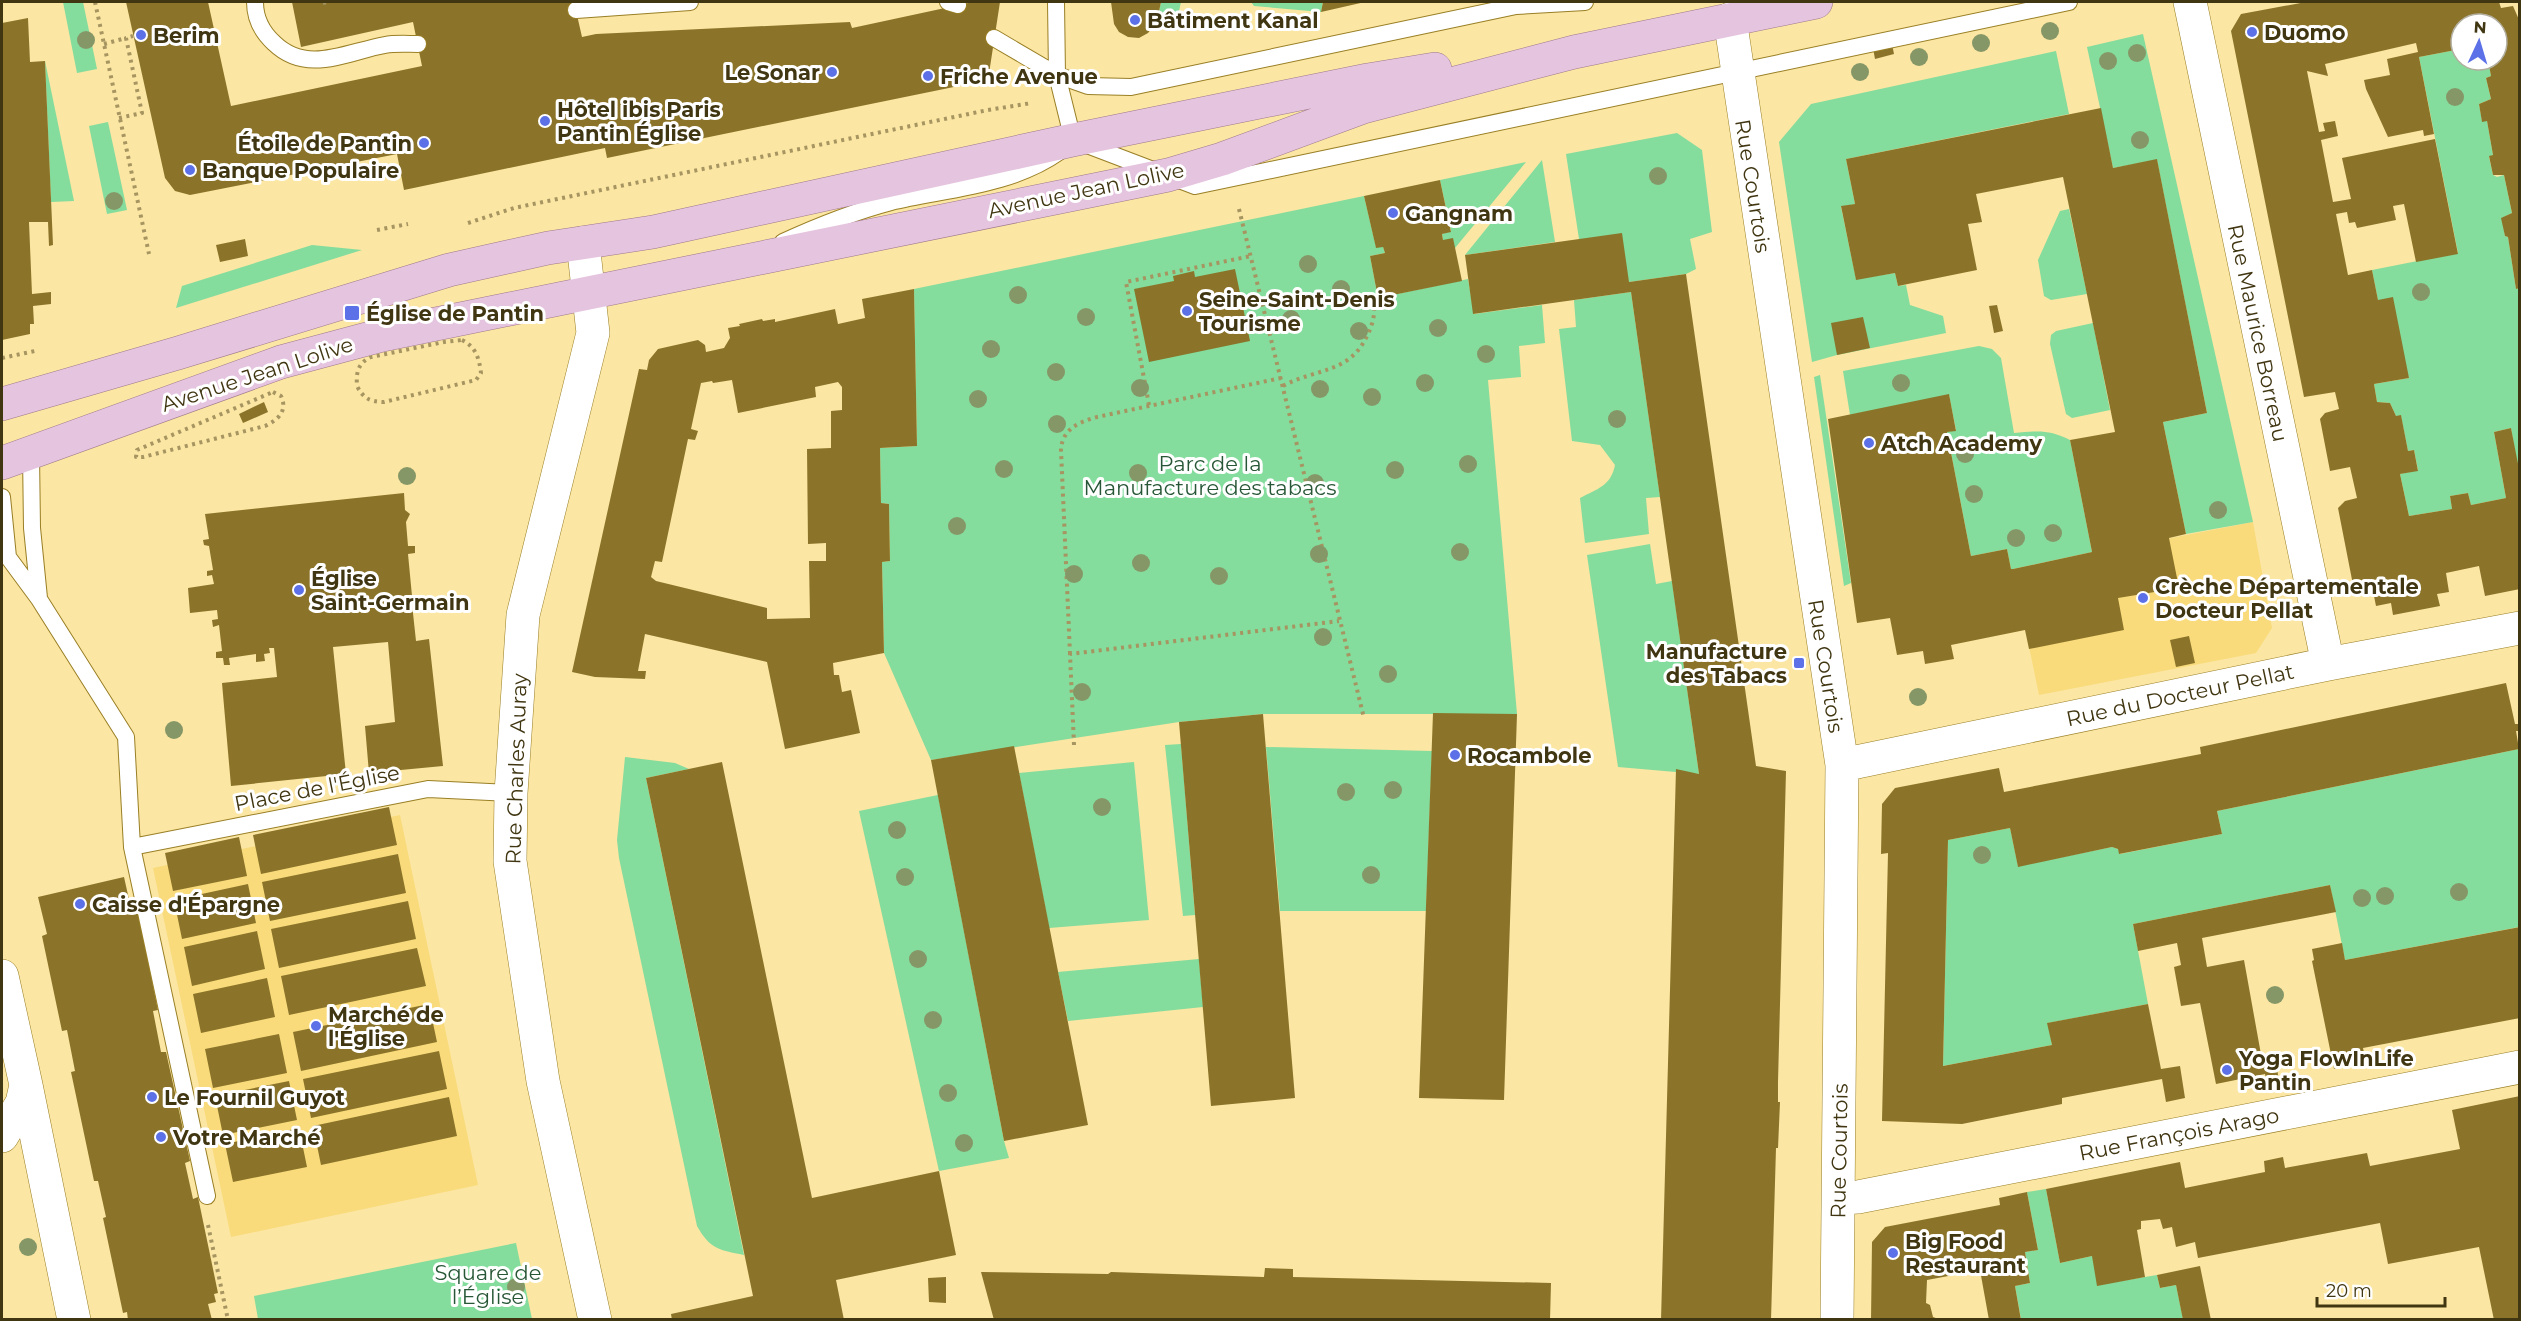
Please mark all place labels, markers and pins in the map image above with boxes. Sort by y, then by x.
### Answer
place label: Bâtiment Kanal [1147,8,1318,33]
marker: Bâtiment Kanal [1128,13,1142,27]
place label: Duomo [2264,20,2346,45]
place label: Berim [153,23,220,48]
marker: Duomo [2245,25,2259,39]
marker: Berim [134,28,148,42]
place label: Le Sonar [725,60,820,85]
place label: Friche Avenue [940,64,1098,89]
marker: Le Sonar [825,65,839,79]
marker: Friche Avenue [921,69,935,83]
place label: Hôtel ibis Paris Pantin Église [557,97,721,146]
marker: Hôtel ibis Paris Pantin Église [538,114,552,128]
place label: Étoile de Pantin [237,131,412,156]
marker: Étoile de Pantin [417,136,431,150]
place label: Banque Populaire [202,158,399,183]
marker: Banque Populaire [183,163,197,177]
place label: Gangnam [1405,201,1513,226]
marker: Gangnam [1386,206,1400,220]
place label: Seine-Saint-Denis Tourisme [1199,287,1395,336]
place label: Église de Pantin [366,301,544,326]
marker: Église de Pantin [343,304,361,322]
marker: Seine-Saint-Denis Tourisme [1180,304,1194,318]
place label: Atch Academy [1880,431,2043,456]
marker: Atch Academy [1862,436,1876,450]
place label: Église Saint-Germain [311,566,470,615]
place label: Crèche Départementale Docteur Pellat [2155,574,2419,623]
marker: Église Saint-Germain [292,583,306,597]
marker: Crèche Départementale Docteur Pellat [2136,591,2150,605]
place label: Manufacture des Tabacs [1646,639,1787,688]
marker: Manufacture des Tabacs [1792,656,1806,670]
place label: Rocambole [1467,743,1591,768]
marker: Rocambole [1448,748,1462,762]
place label: Caisse d'Épargne [92,892,280,917]
marker: Caisse d'Épargne [73,897,87,911]
place label: Marché de l'Église [328,1002,444,1051]
marker: Marché de l'Église [309,1019,323,1033]
place label: Yoga FlowInLife Pantin [2238,1046,2414,1095]
marker: Yoga FlowInLife Pantin [2220,1063,2234,1077]
place label: Le Fournil Guyot [164,1085,345,1110]
marker: Le Fournil Guyot [145,1090,159,1104]
place label: Votre Marché [172,1125,321,1150]
marker: Votre Marché [154,1130,168,1144]
place label: Big Food Restaurant [1905,1229,2026,1278]
marker: Big Food Restaurant [1886,1246,1900,1260]

